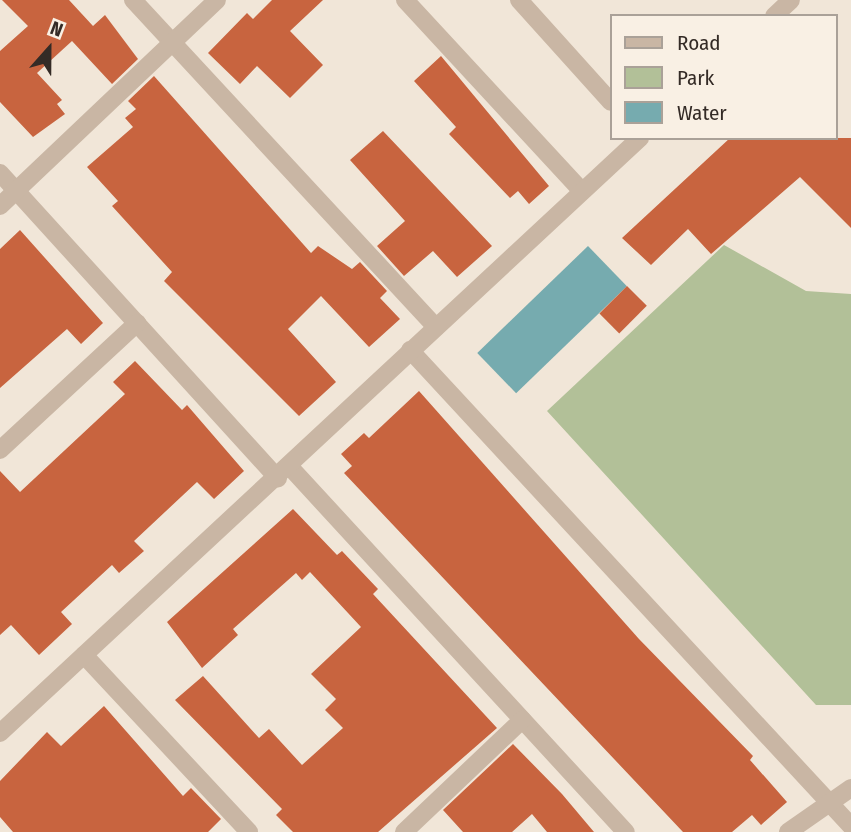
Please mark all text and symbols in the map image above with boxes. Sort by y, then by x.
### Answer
north arrow [14,14,84,84]
legend [610,14,837,140]
text: N [47,16,66,42]
text: Road [677,30,721,56]
text: Park [677,65,714,91]
text: Water [677,100,727,126]

